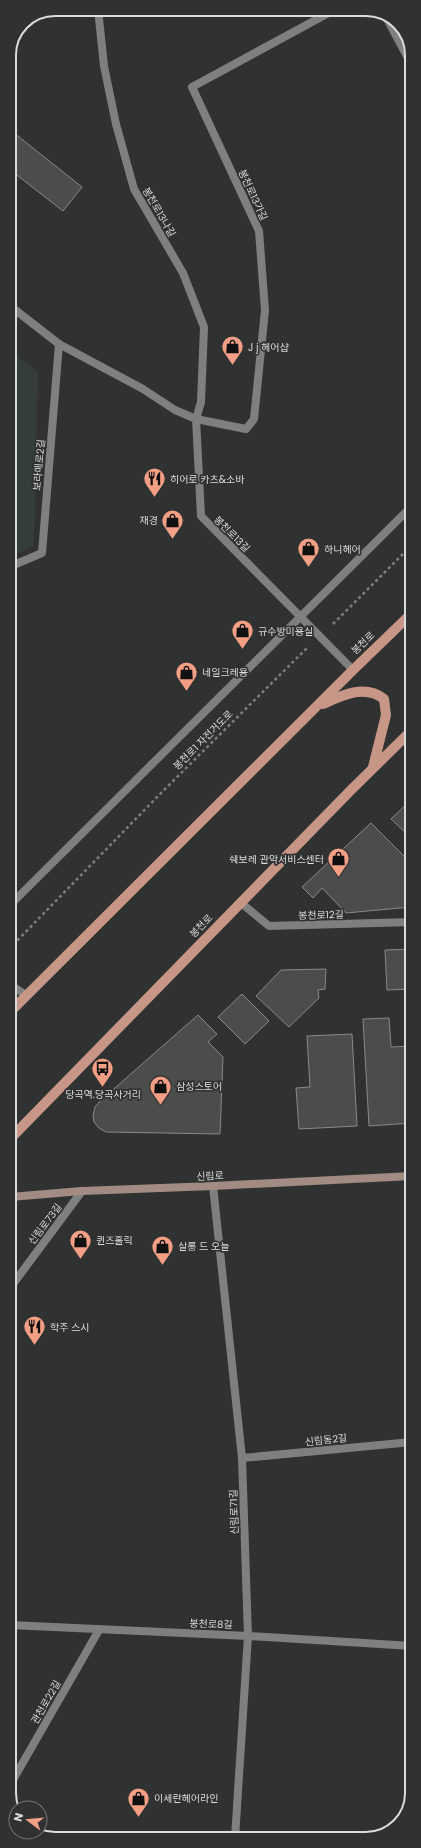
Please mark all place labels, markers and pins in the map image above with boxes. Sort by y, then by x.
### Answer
shop icon: J j 헤어샵 [219,334,245,367]
place label: J j 헤어샵 [248,340,290,355]
restaurant icon: 히어로 카츠&소바 [142,466,168,499]
place label: 히어로 카츠&소바 [170,472,245,487]
shop icon: 재경 [160,507,186,540]
place label: 재경 [140,513,158,528]
shop icon: 하니헤어 [296,536,322,569]
place label: 하니헤어 [324,542,361,557]
shop icon: 규수방미용실 [230,618,256,651]
place label: 규수방미용실 [258,624,313,639]
shop icon: 네일크레용 [174,659,200,692]
place label: 네일크레용 [202,665,248,680]
shop icon: 쉐보레 관악서비스센터 [326,846,352,879]
place label: 쉐보레 관악서비스센터 [229,852,324,867]
bus stop icon: 당곡역.당곡사거리 [90,1055,116,1088]
shop icon: 삼성스토어 [147,1073,173,1106]
place label: 삼성스토어 [176,1079,222,1094]
place label: 당곡역.당곡사거리 [65,1087,141,1102]
shop icon: 퀸즈홀릭 [67,1227,93,1260]
place label: 퀸즈홀릭 [96,1233,133,1248]
shop icon: 살롱 드 오늘 [149,1233,175,1266]
place label: 살롱 드 오늘 [178,1239,229,1254]
restaurant icon: 학주 스시 [22,1314,48,1347]
place label: 학주 스시 [50,1320,89,1335]
shop icon: 이세란헤어라인 [126,1785,152,1818]
place label: 이세란헤어라인 [154,1791,218,1806]

